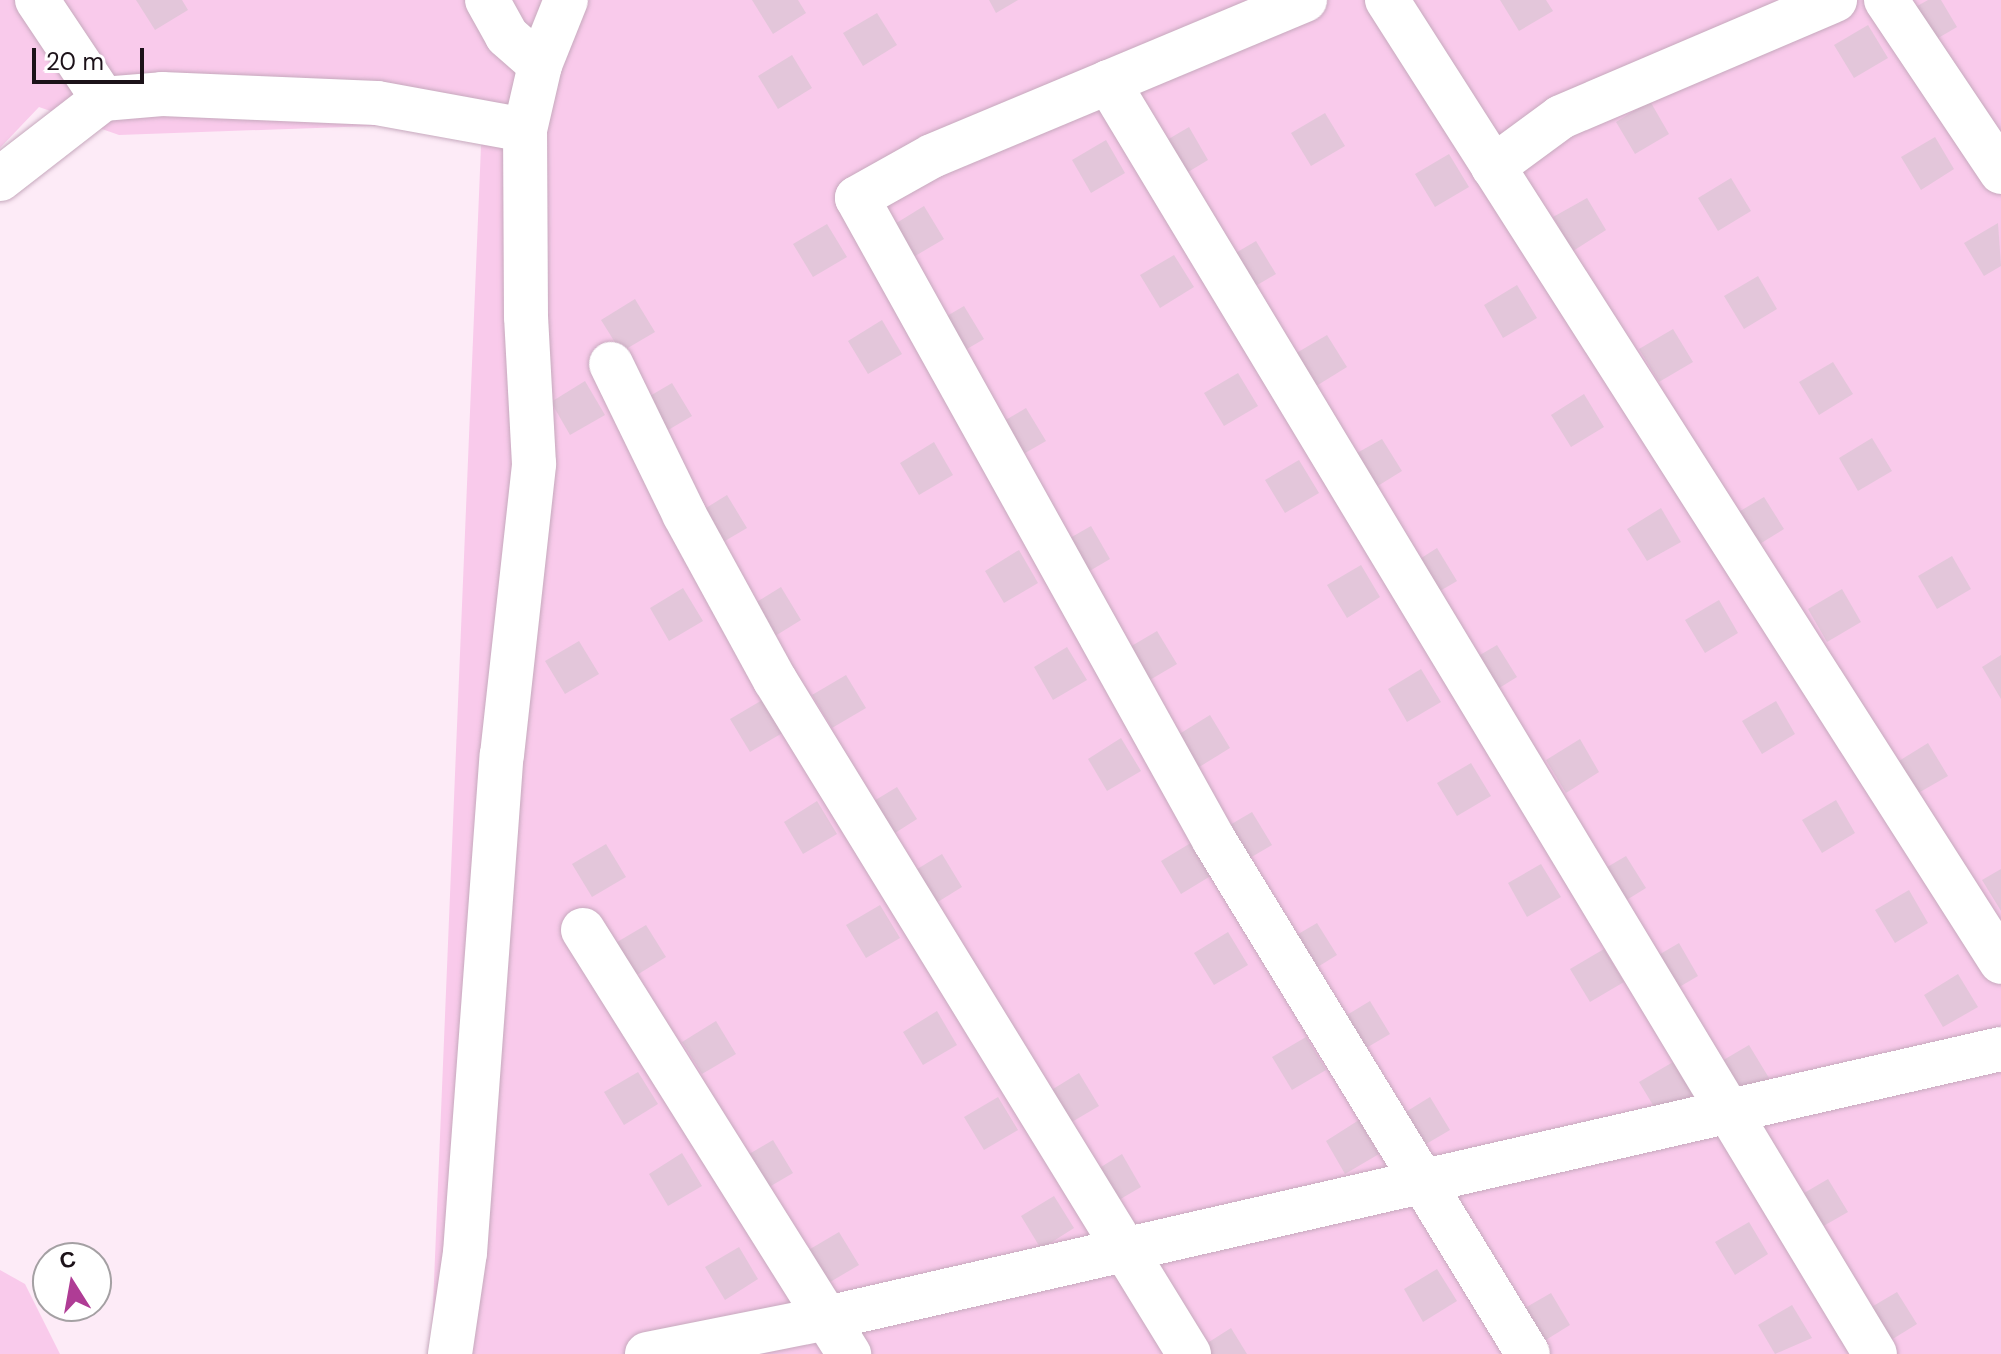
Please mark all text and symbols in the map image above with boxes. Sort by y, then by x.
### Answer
scale bar [36,32,148,82]
text: 20 m [46,46,104,77]
north arrow [32,1242,112,1322]
text: С [57,1244,78,1276]

